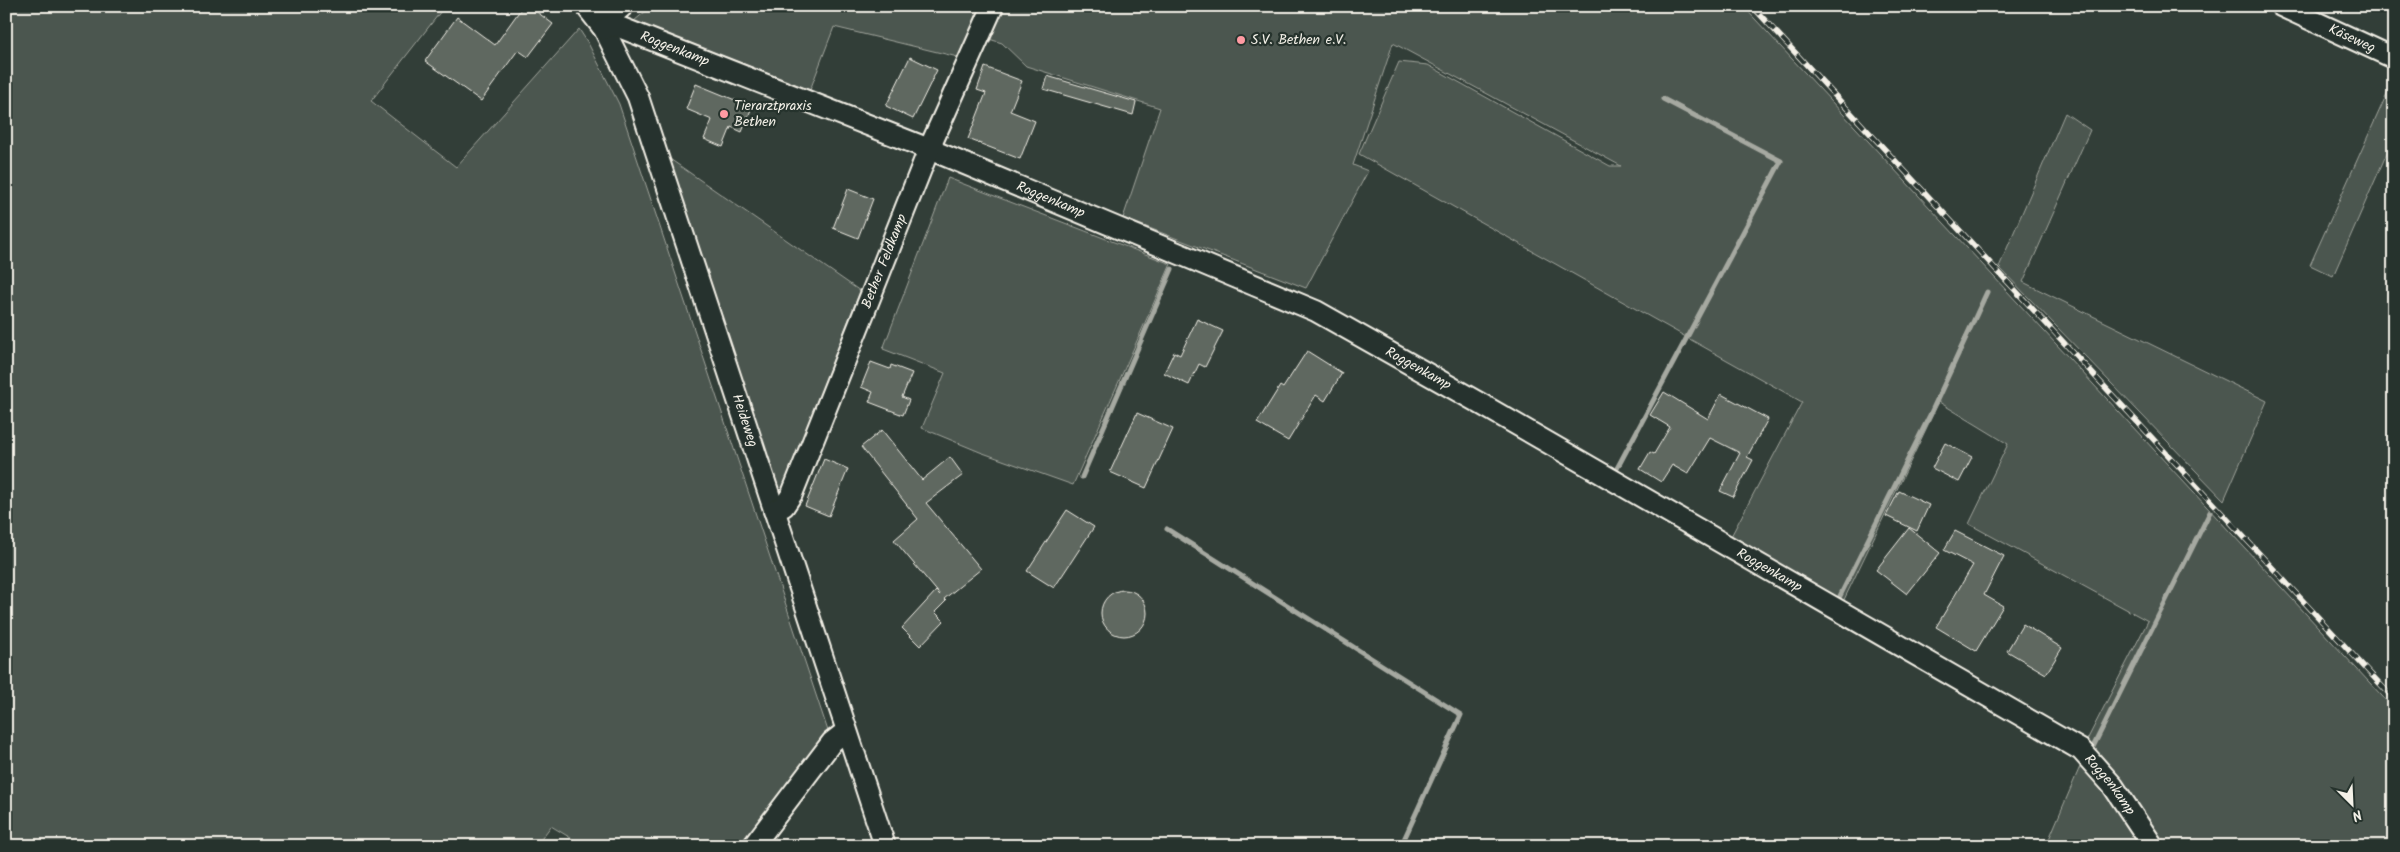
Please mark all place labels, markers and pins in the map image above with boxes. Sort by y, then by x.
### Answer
place label: S.V. Bethen e.V. [1251,29,1346,51]
marker: S.V. Bethen e.V. [1235,34,1247,46]
place label: Tierarztpraxis Bethen [734,95,812,133]
marker: Tierarztpraxis Bethen [718,108,730,120]

